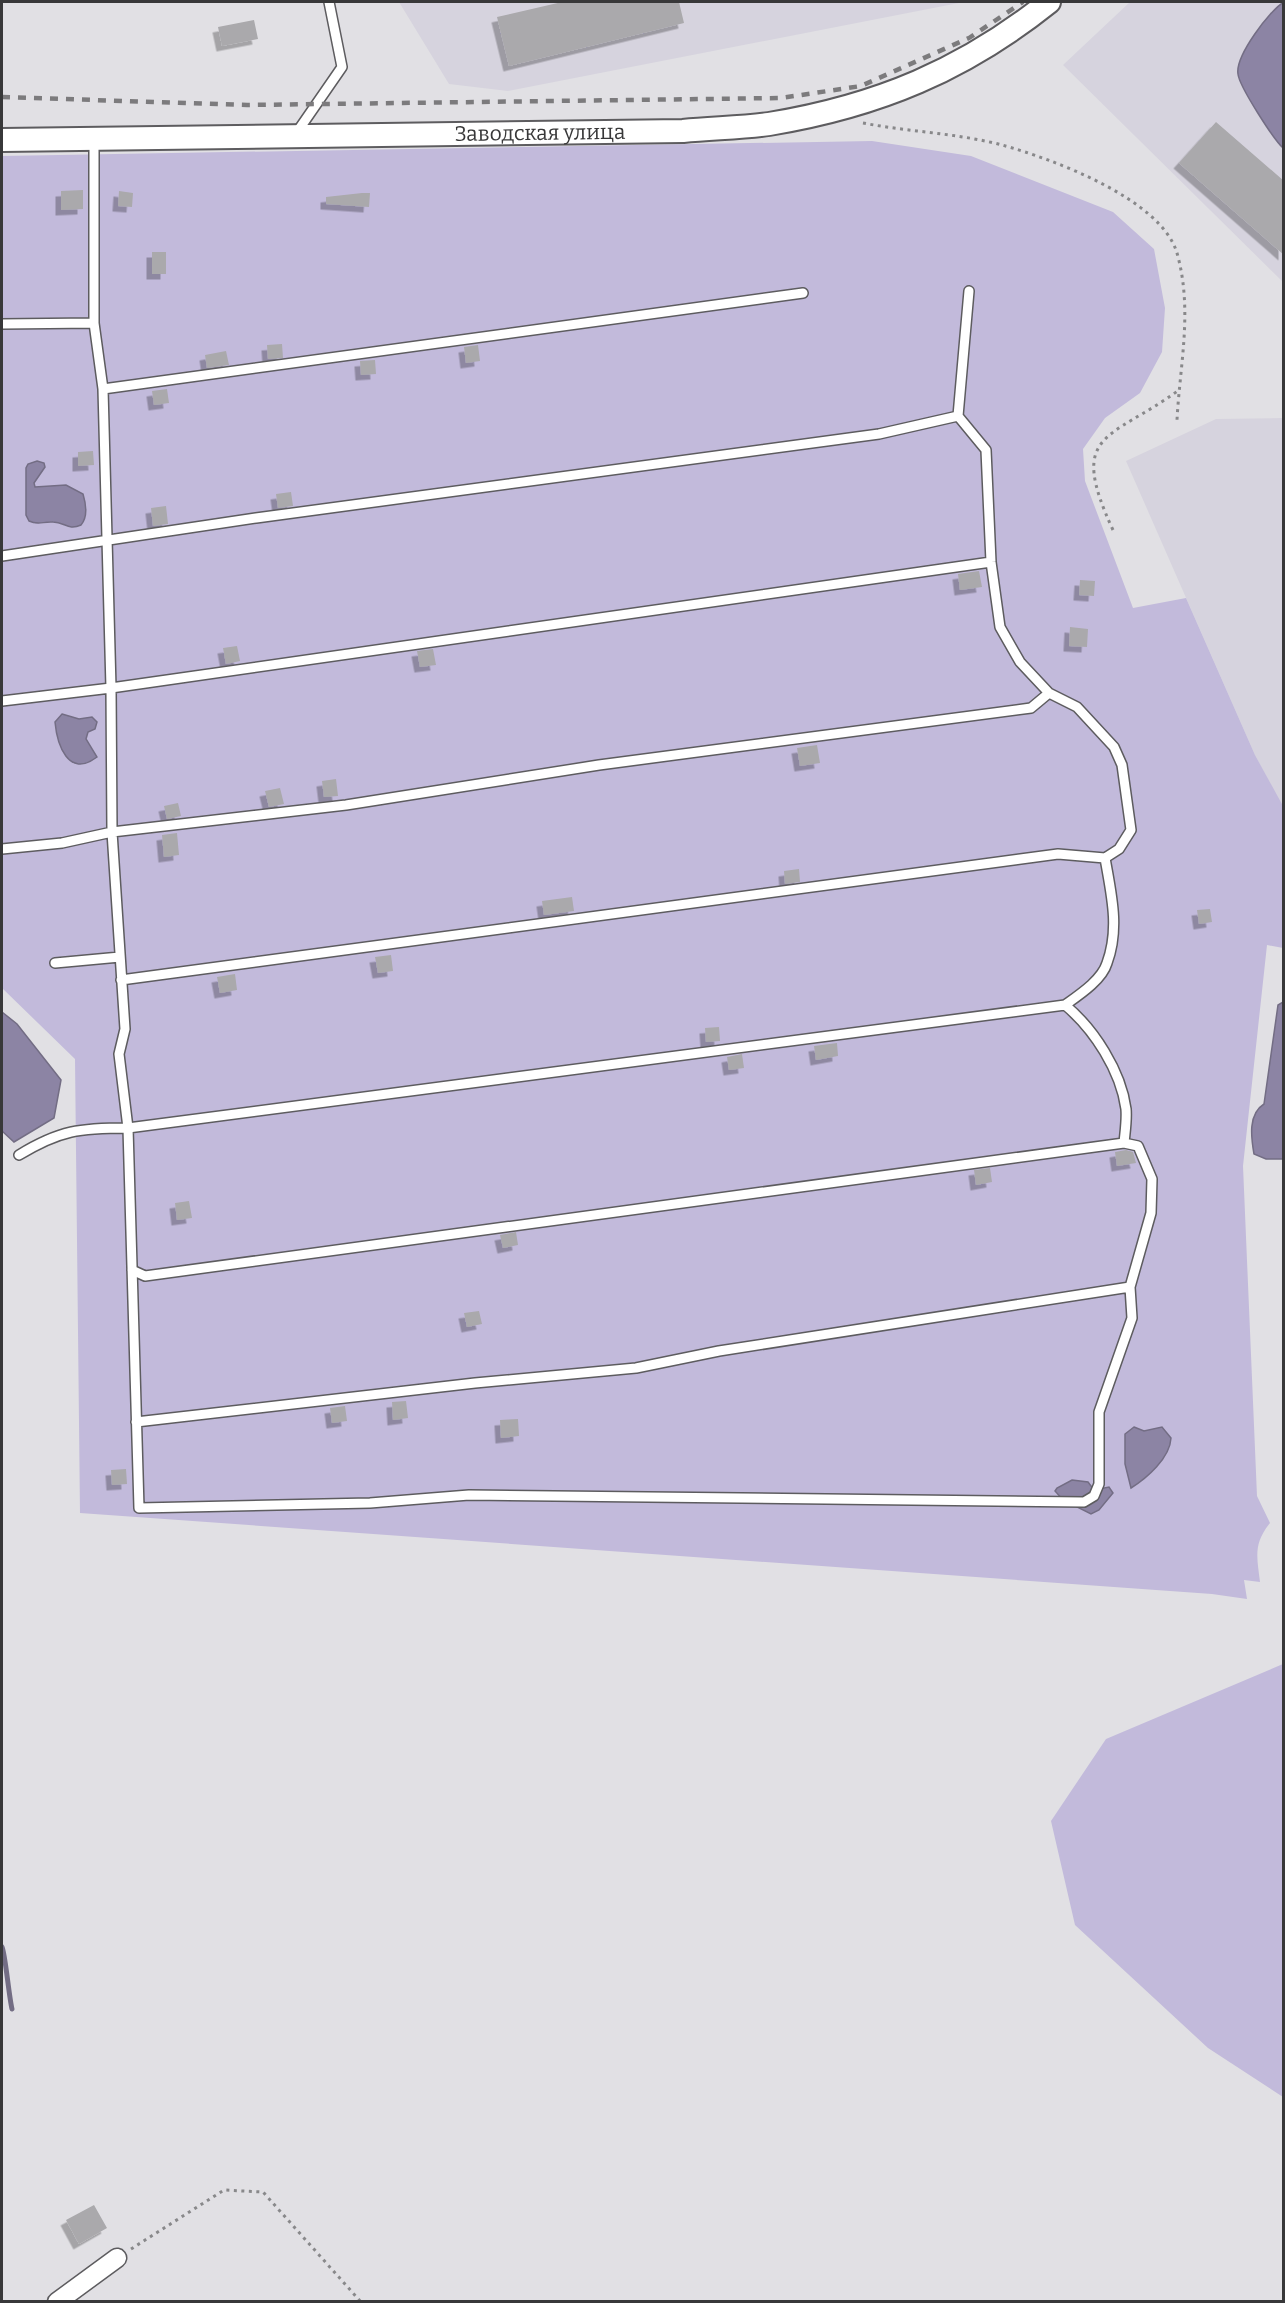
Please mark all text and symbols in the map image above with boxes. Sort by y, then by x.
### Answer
street label: Заводская улица [454,119,626,147]

